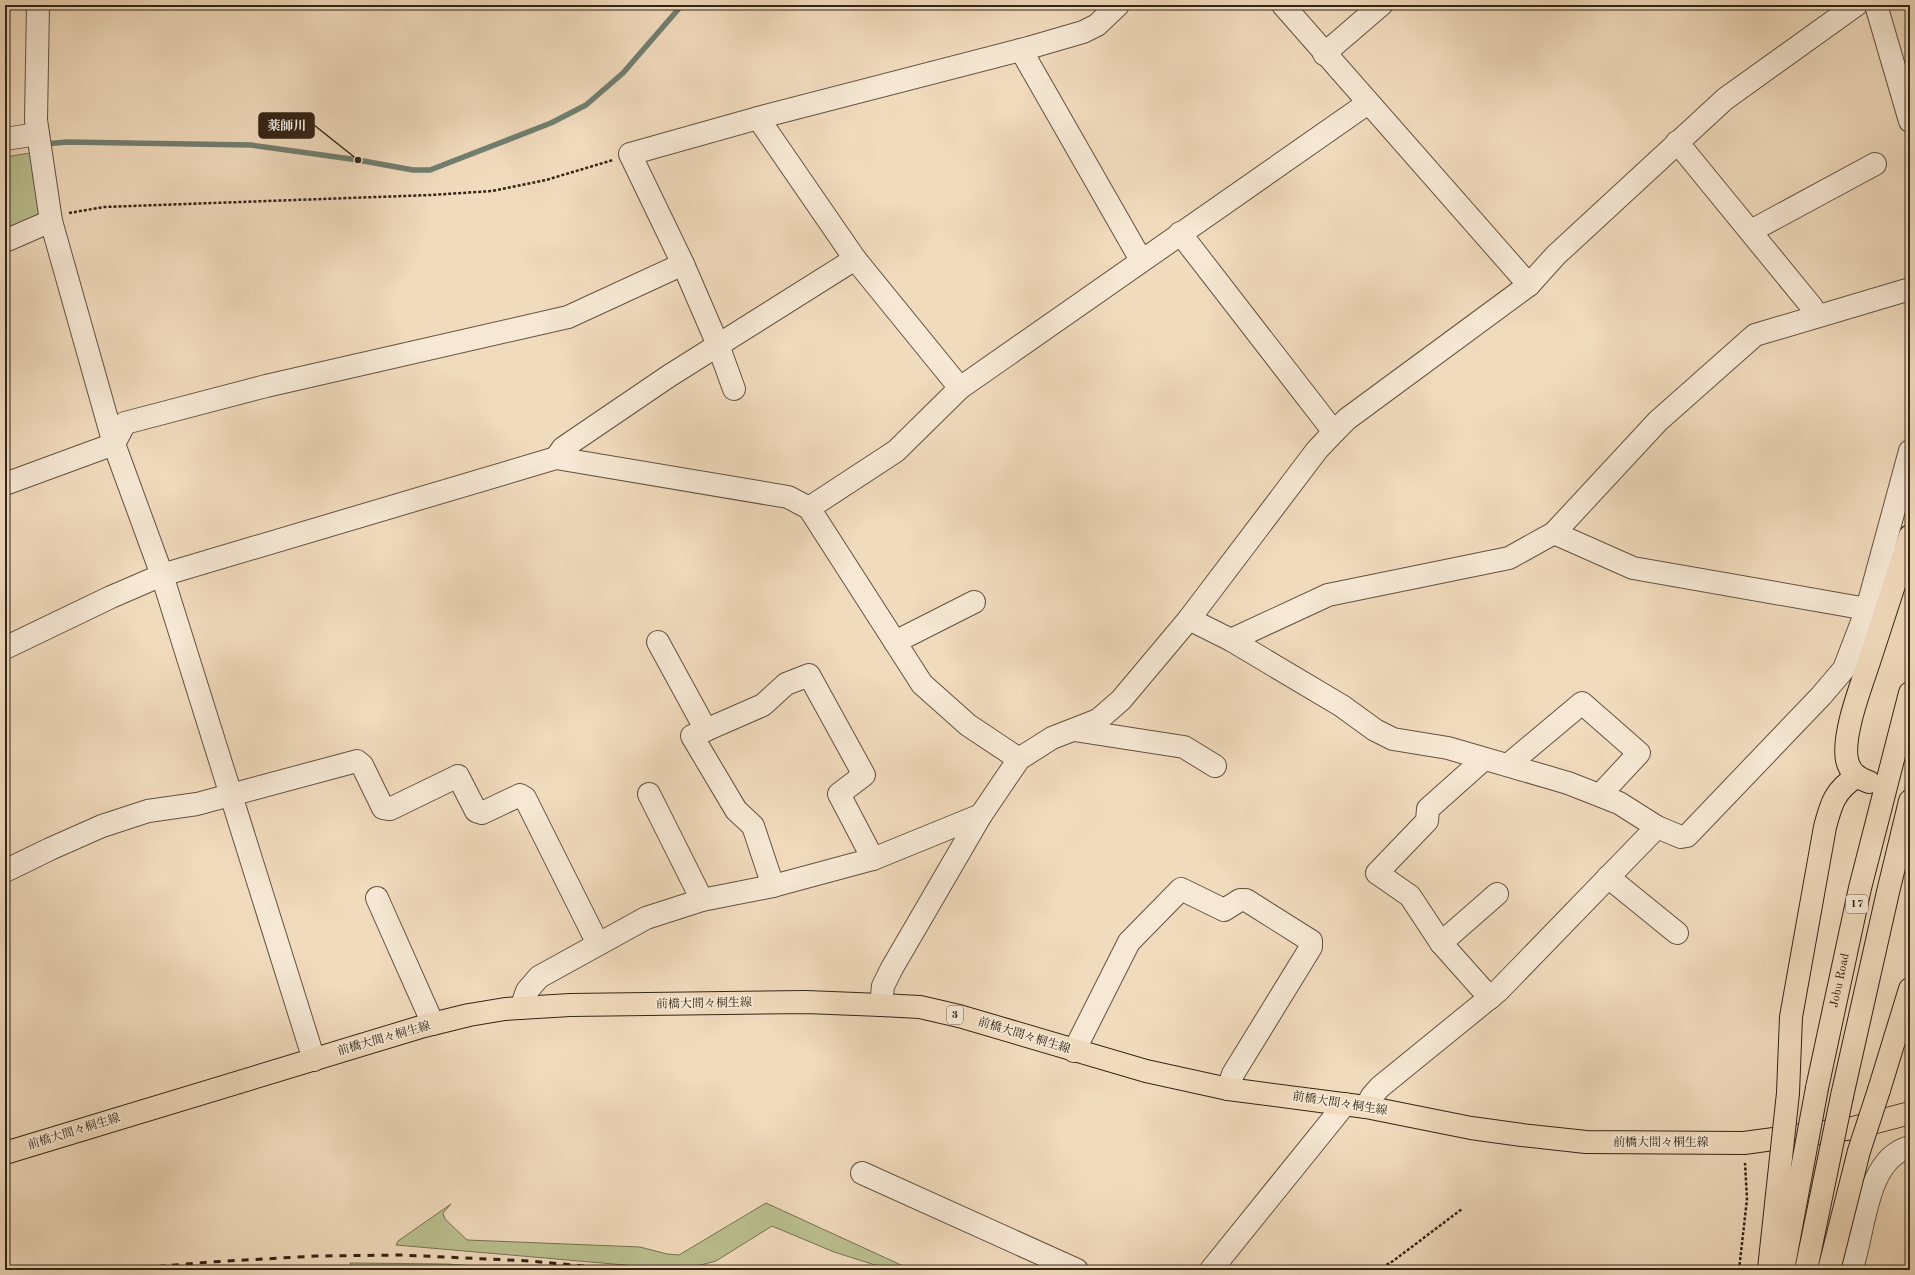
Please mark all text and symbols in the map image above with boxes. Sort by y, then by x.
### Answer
callout: 薬師川 [259,113,314,138]
text: 薬師川 [267,118,307,133]
road number: 17 [1846,895,1868,913]
street label: Jobu Road [1828,952,1852,1009]
street label: 前橋大間々桐生線 [656,995,752,1011]
road number: 3 [947,1006,963,1024]
street label: 前橋大間々桐生線 [976,1014,1072,1056]
street label: 前橋大間々桐生線 [336,1018,432,1058]
street label: 前橋大間々桐生線 [1292,1089,1389,1117]
street label: 前橋大間々桐生線 [26,1110,122,1152]
street label: 前橋大間々桐生線 [1613,1135,1709,1149]

